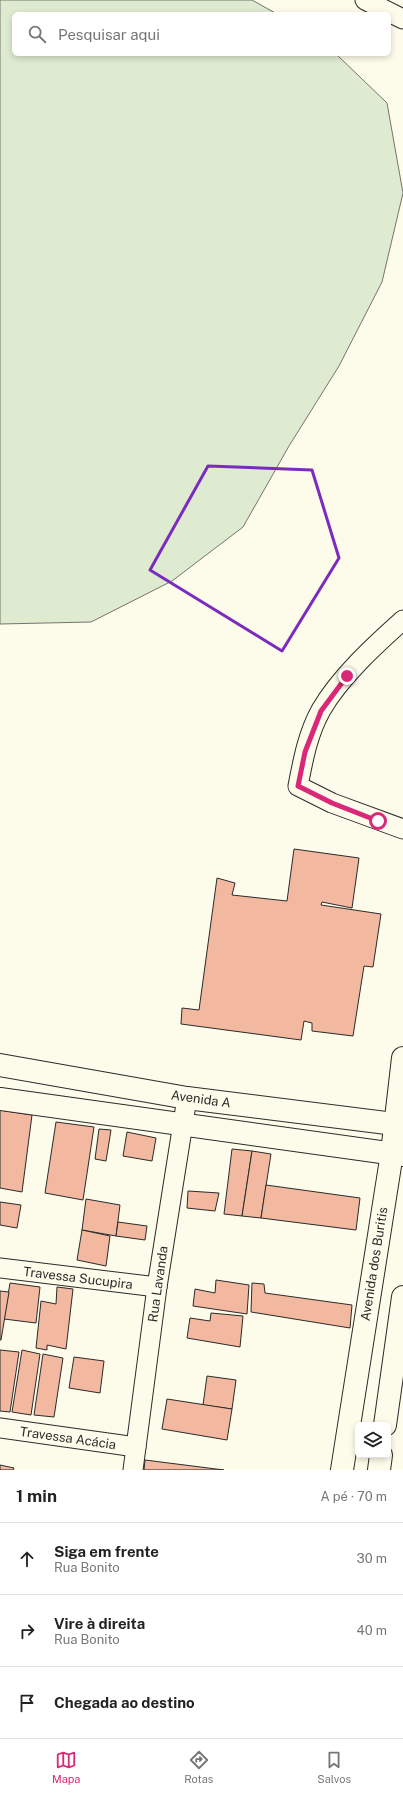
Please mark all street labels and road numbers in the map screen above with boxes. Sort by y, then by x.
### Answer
street label: Avenida A [170,1087,232,1111]
street label: Avenida dos Buritis [358,1206,390,1322]
street label: Rua Lavanda [145,1245,171,1323]
street label: Travessa Sucupira [22,1264,134,1292]
street label: Travessa Acácia [19,1424,117,1452]

